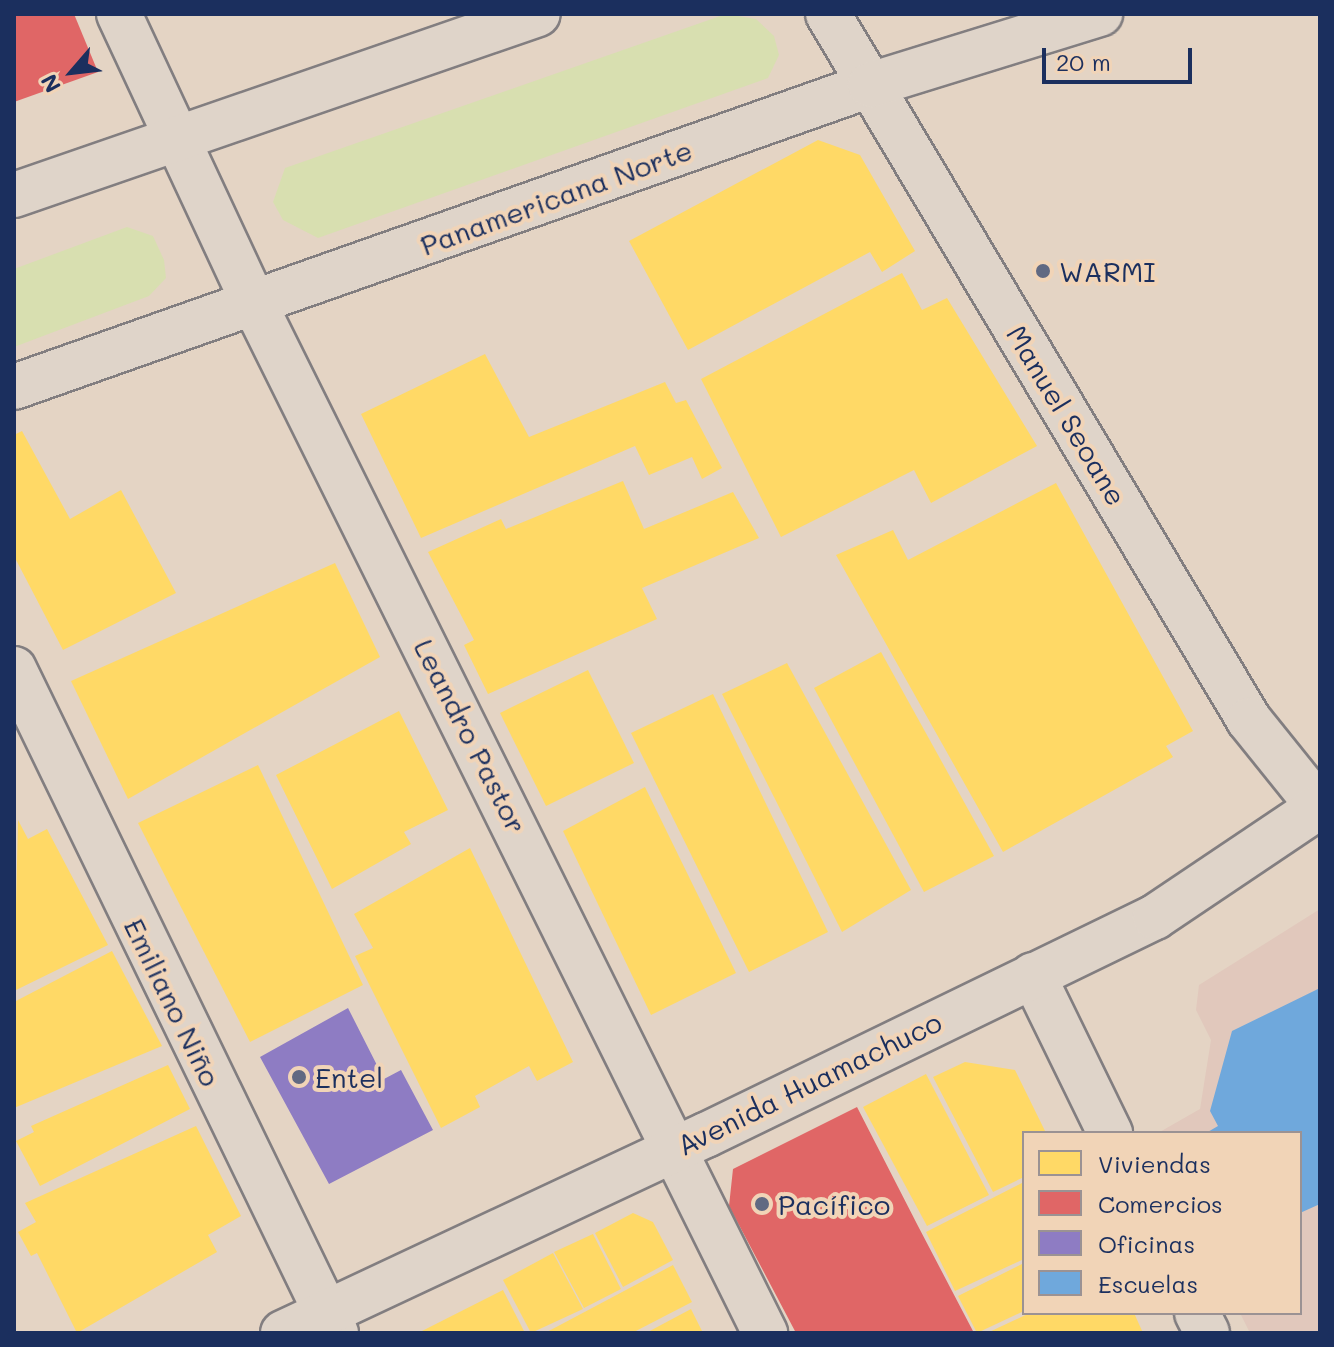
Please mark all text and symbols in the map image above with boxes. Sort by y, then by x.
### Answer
north arrow [32,32,112,112]
scale bar [1046,32,1196,82]
text: 20 m [1056,46,1111,77]
text: N [34,69,67,98]
street label: Panamericana Norte [416,132,696,262]
place label: WARMI [1059,254,1155,288]
marker: WARMI [1034,262,1052,280]
street label: Manuel Seoane [1000,319,1134,511]
street label: Leandro Pastor [408,633,534,839]
street label: Emiliano Niño [118,913,228,1091]
street label: Avenida Huamachuco [671,1004,947,1162]
place label: Entel [315,1060,383,1094]
marker: Entel [290,1068,308,1086]
legend [1022,1131,1302,1315]
text: Viviendas [1098,1148,1211,1179]
place label: Pacífico [778,1187,890,1221]
text: Comercios [1098,1188,1223,1219]
marker: Pacífico [753,1195,771,1213]
text: Oficinas [1098,1228,1195,1259]
text: Escuelas [1098,1268,1198,1299]

